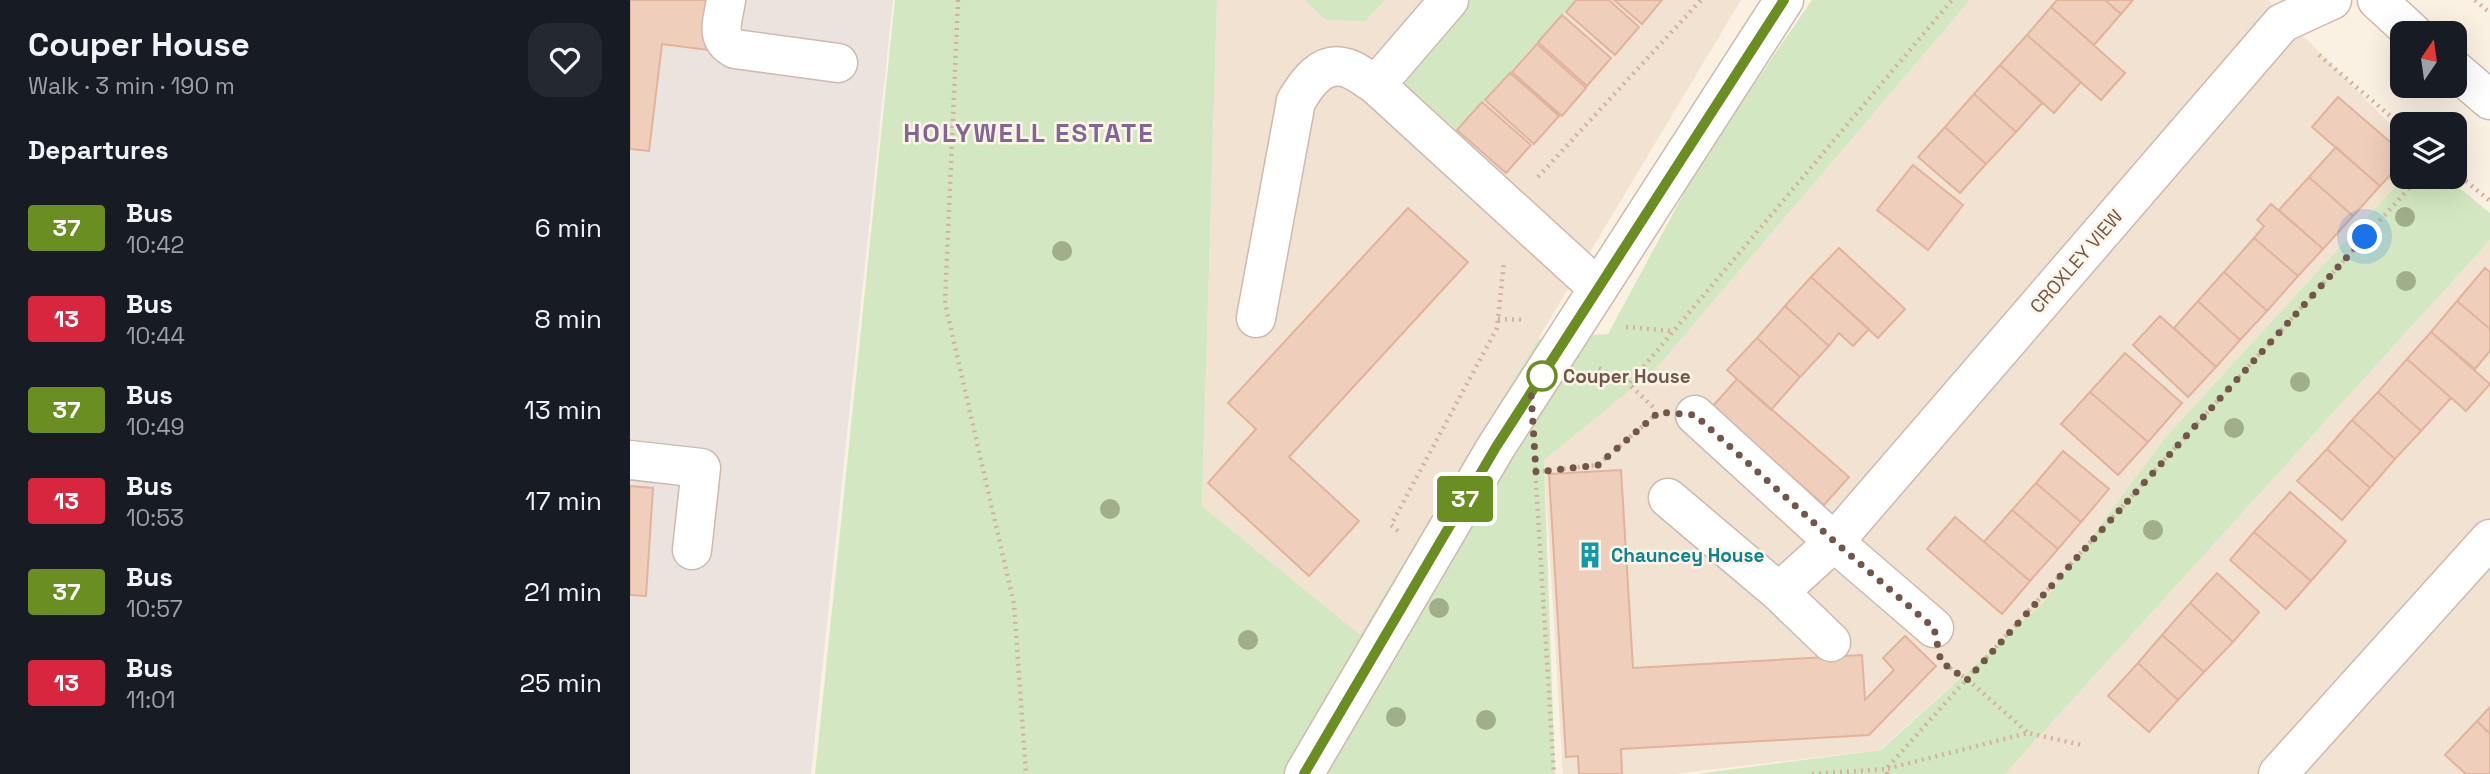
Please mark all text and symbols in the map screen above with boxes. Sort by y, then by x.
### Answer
north arrow [2390,21,2468,98]
map controls [2390,21,2467,189]
button: heart [528,23,602,97]
text: Couper House [28,24,250,66]
text: Walk · 3 min · 190 m [28,71,235,101]
button: layers [2390,112,2467,189]
district label: HOLYWELL ESTATE [903,116,1155,150]
text: Departures [28,133,169,167]
text: Bus [126,196,173,230]
street label: CROXLEY VIEW [2025,204,2128,318]
text: 6 min [535,211,602,245]
text: 37 [53,212,80,243]
your location [2347,219,2382,254]
text: 10:42 [126,230,184,260]
text: Bus [126,287,173,321]
text: 8 min [534,302,602,336]
text: 13 [54,303,79,334]
text: 10:44 [126,321,185,351]
marker: Couper House [1527,361,1557,391]
place label: Couper House [1563,364,1691,389]
text: Bus [126,378,173,412]
text: 13 min [524,393,602,427]
text: 37 [53,394,80,425]
text: 10:49 [126,412,185,442]
text: Bus [126,469,173,503]
line badge: 37 [1434,476,1496,522]
text: 37 [1451,483,1479,514]
text: 17 min [525,484,602,518]
text: 13 [54,485,79,516]
text: 10:53 [126,503,184,533]
building icon: Chauncey House [1575,540,1605,570]
place label: Chauncey House [1611,543,1764,568]
text: Bus [126,560,173,594]
text: 21 min [524,575,602,609]
text: 37 [53,576,80,607]
text: 10:57 [126,594,183,624]
text: Bus [126,651,173,685]
text: 25 min [519,666,602,700]
text: 13 [54,667,79,698]
text: 11:01 [126,685,175,715]

